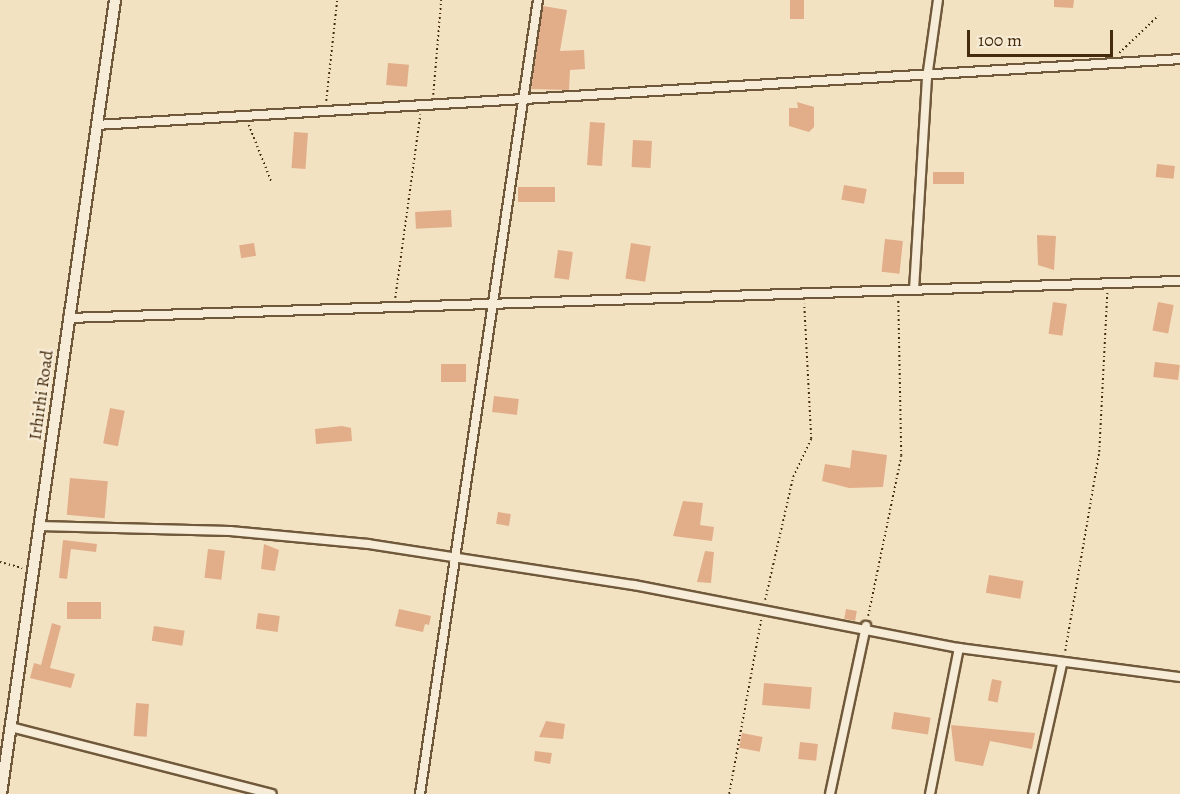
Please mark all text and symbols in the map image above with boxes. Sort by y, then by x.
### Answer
scale bar [970,18,1116,56]
text: 100 m [978,28,1022,52]
street label: Irhirhi Road [24,349,58,441]

